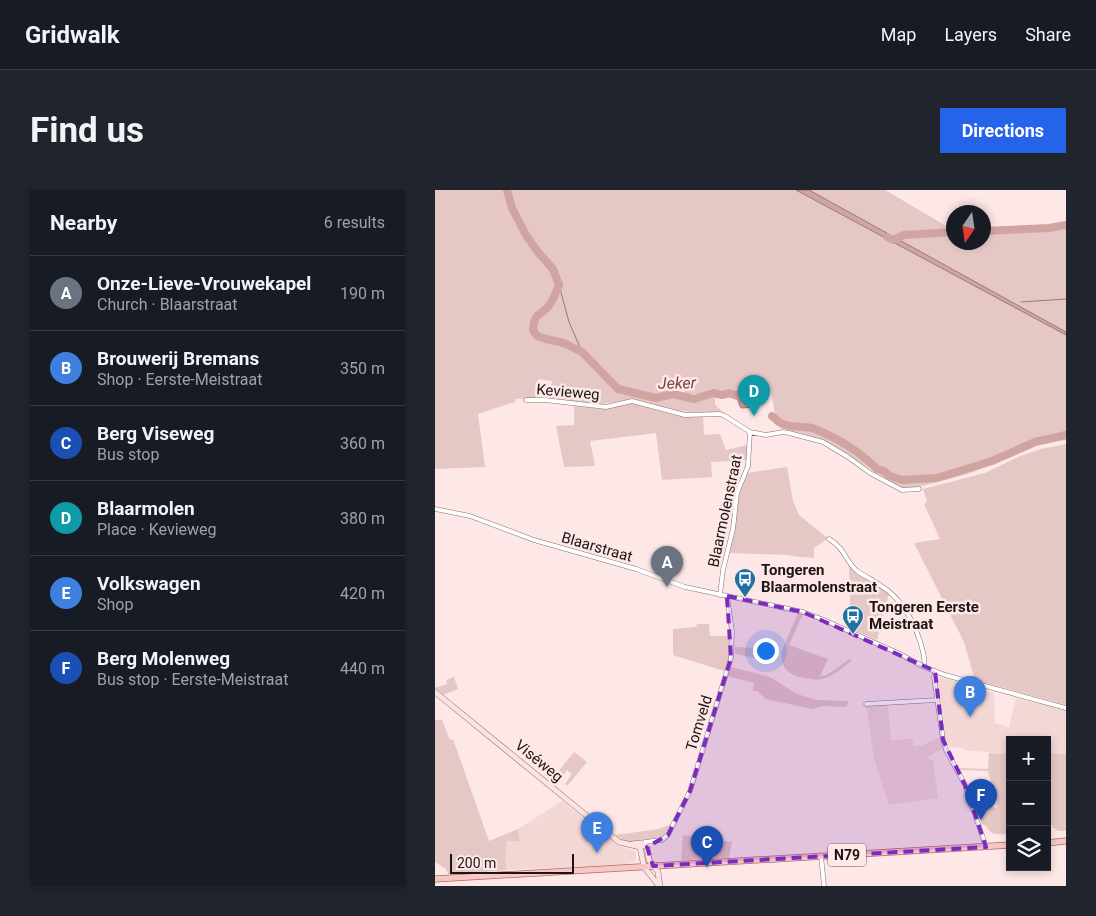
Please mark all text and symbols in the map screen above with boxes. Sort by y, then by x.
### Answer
text: Gridwalk [25,21,120,49]
text: Map [881,24,916,45]
text: Layers [944,24,997,45]
text: Share [1025,24,1071,45]
button: Directions [940,108,1066,153]
text: Find us [30,110,144,151]
north arrow [946,205,991,250]
text: Nearby [50,211,117,235]
text: 6 results [324,213,385,232]
text: Onze-Lieve-Vrouwekapel [97,272,311,295]
text: A [61,284,71,303]
text: 190 m [340,284,385,303]
text: Church · Blaarstraat [97,295,238,314]
text: Brouwerij Bremans [97,347,259,370]
text: B [61,359,71,378]
text: 350 m [340,359,385,378]
text: Shop · Eerste-Meistraat [97,370,262,389]
water label: Jeker [658,373,697,393]
pin: D [738,375,770,416]
street label: Kevieweg [536,380,600,404]
text: Berg Viseweg [97,422,214,445]
text: C [61,434,71,453]
text: 360 m [340,434,385,453]
text: Bus stop [97,445,159,464]
street label: Blaarmolenstraat [704,453,746,569]
text: Blaarmolen [97,497,195,520]
text: D [61,509,71,528]
text: 380 m [340,509,385,528]
text: Place · Kevieweg [97,520,217,539]
street label: Blaarstraat [559,528,635,566]
pin: A [651,546,683,587]
place label: Tongeren Blaarmolenstraat [761,561,877,596]
bus stop icon: Tongeren Blaarmolenstraat [733,567,757,598]
text: Volkswagen [97,572,201,595]
text: E [62,584,71,603]
text: 420 m [340,584,385,603]
text: Shop [97,595,133,614]
place label: Tongeren Eerste Meistraat [869,598,979,633]
bus stop icon: Tongeren Eerste Meistraat [841,604,865,635]
your location [753,638,779,664]
text: Berg Molenweg [97,647,230,670]
text: F [62,659,70,678]
text: 440 m [340,659,385,678]
text: Bus stop · Eerste-Meistraat [97,670,288,689]
pin: B [954,676,986,717]
street label: Tomveld [682,693,716,753]
street label: Viséweg [511,736,567,786]
map controls [1006,736,1051,871]
button: + [1006,736,1051,781]
pin: F [965,779,997,820]
button: − [1006,781,1051,826]
pin: E [581,812,613,853]
pin: C [691,826,723,867]
button: layers [1006,826,1051,871]
road number: N79 [828,844,866,866]
scale bar [450,851,574,874]
text: 200 m [457,855,496,871]

